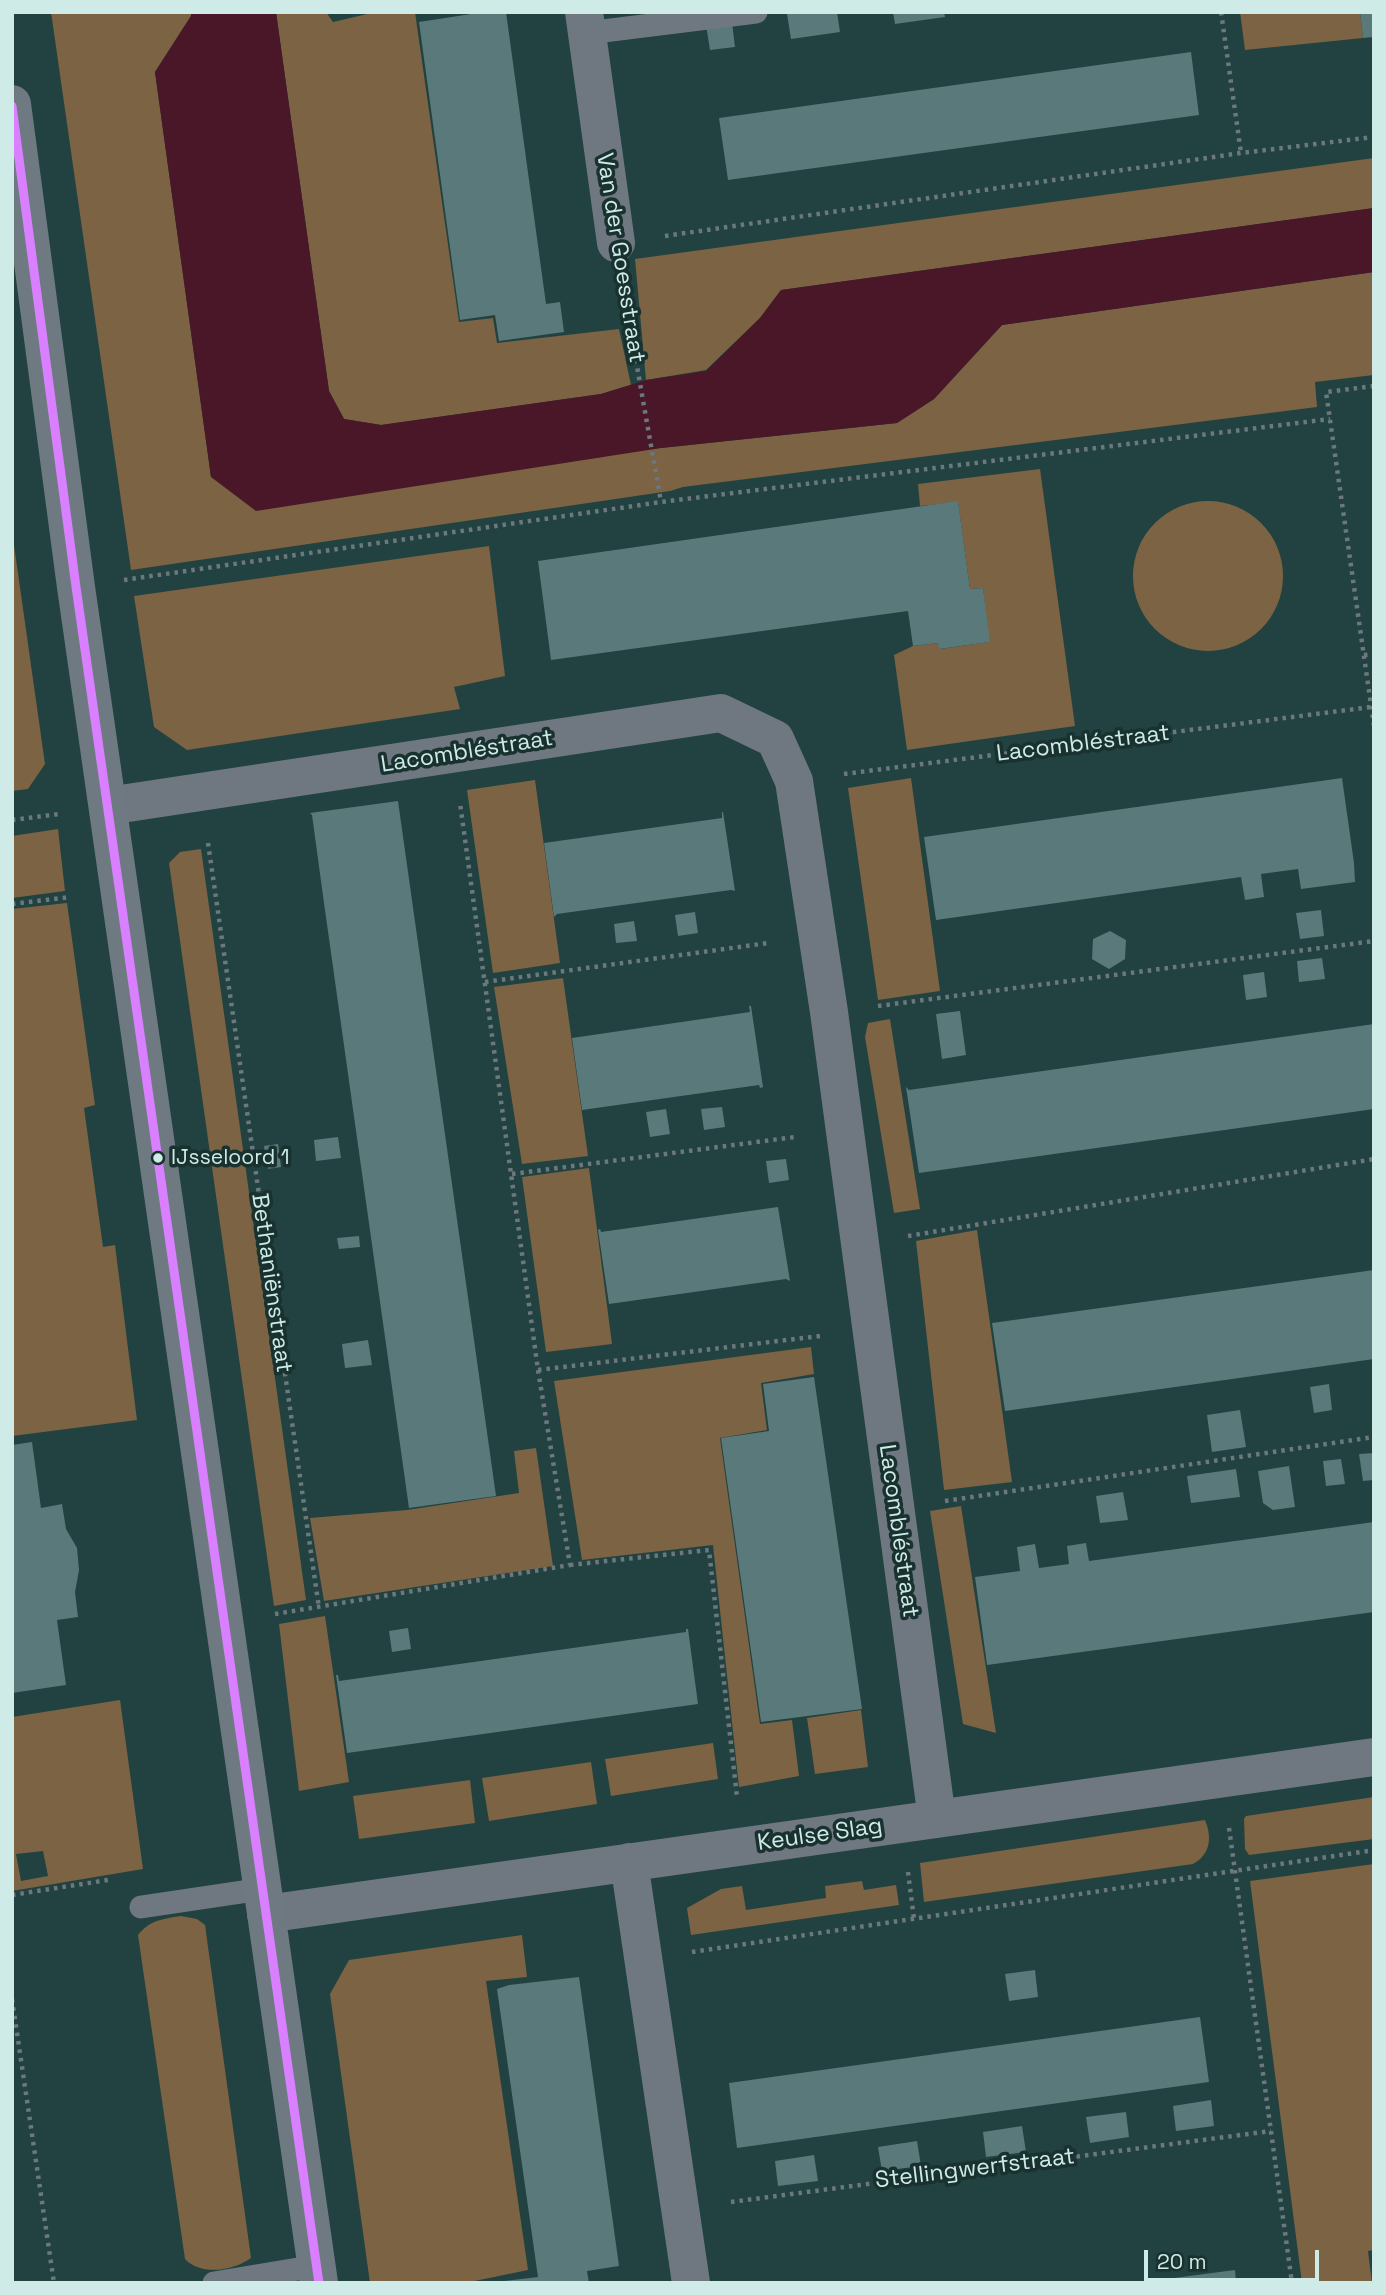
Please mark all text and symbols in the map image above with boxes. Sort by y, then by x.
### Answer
street label: Van der Goesstraat [590,151,650,365]
street label: Lacombléstraat [995,720,1171,768]
street label: Lacombléstraat [379,725,555,779]
place label: IJsseloord 1 [171,1145,290,1171]
marker: IJsseloord 1 [151,1151,165,1165]
street label: Bethaniënstraat [245,1192,297,1374]
street label: Lacombléstraat [872,1443,924,1619]
street label: Keulse Slag [756,1813,884,1857]
street label: Stellingwerfstraat [873,2143,1077,2195]
scale bar [1148,2236,1323,2280]
text: 20 m [1157,2248,1207,2275]

